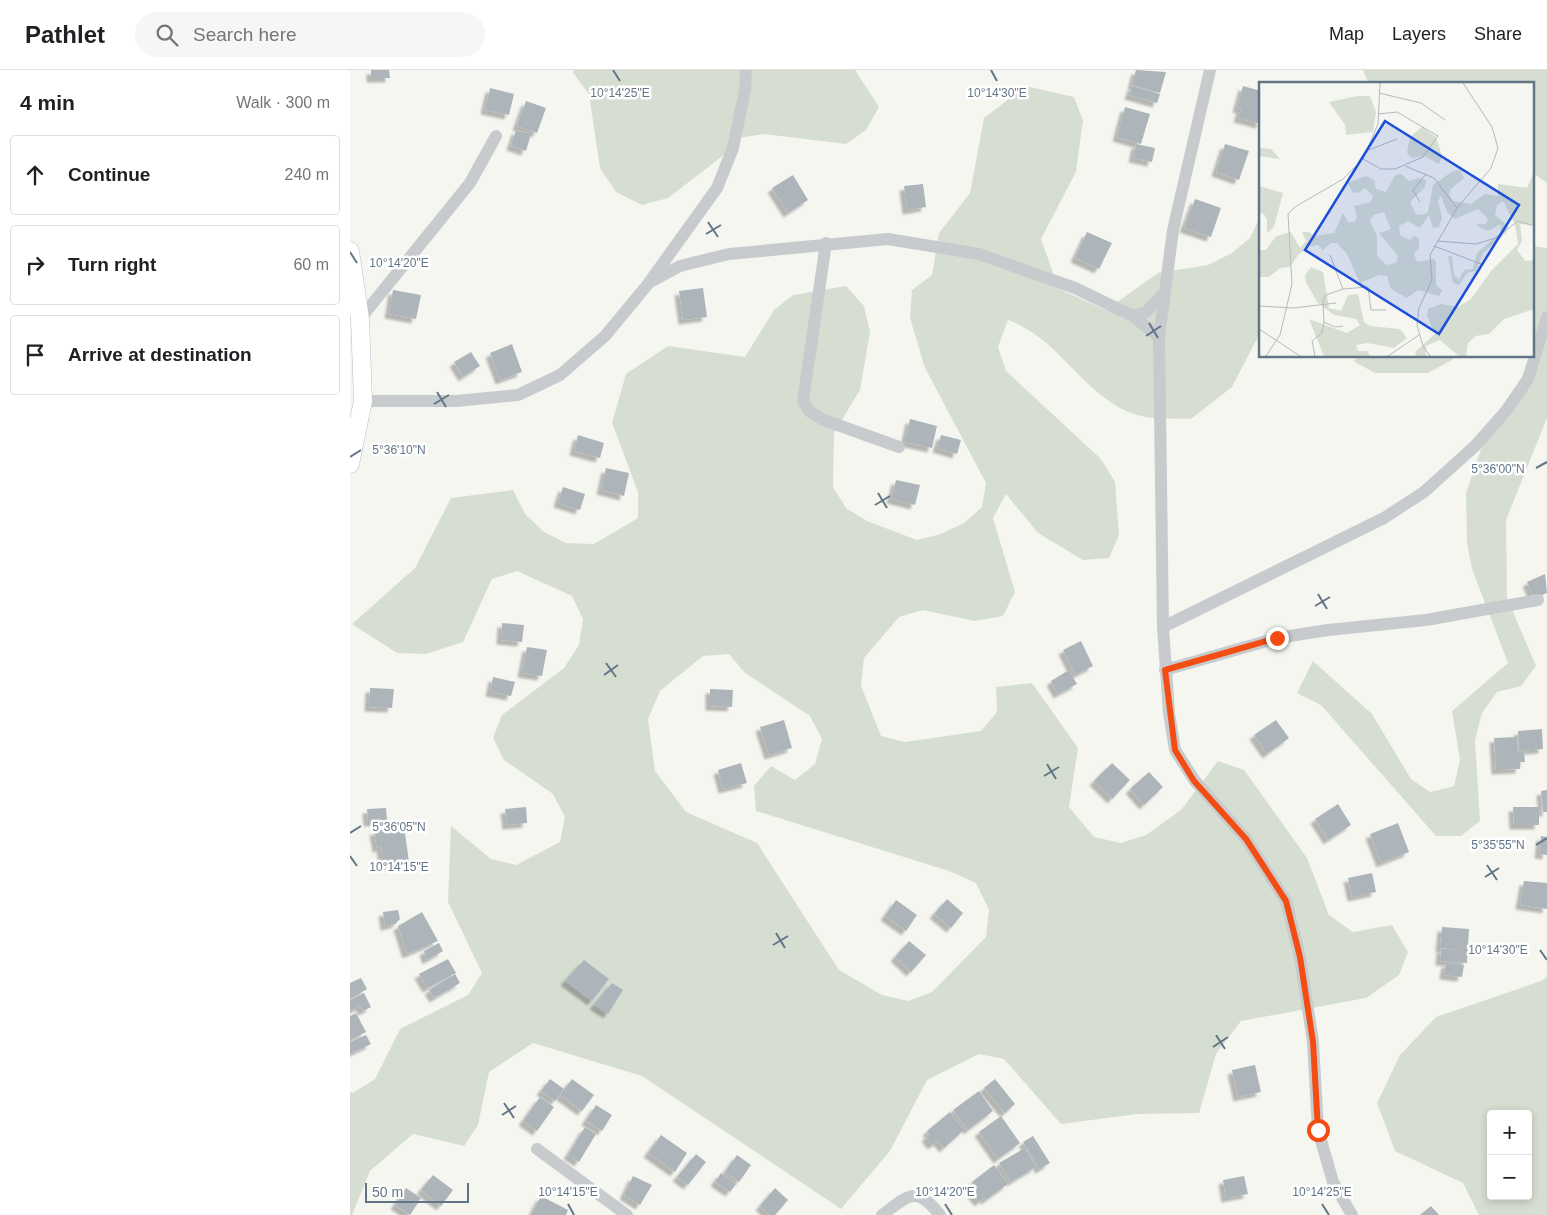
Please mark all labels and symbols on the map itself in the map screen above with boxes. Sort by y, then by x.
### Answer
inset map [1259,82,1534,358]
text: 10°14'25"E [590,86,650,100]
text: 10°14'30"E [967,86,1027,100]
text: 10°14'20"E [369,256,429,270]
text: 5°36'10"N [372,443,426,457]
text: 5°36'00"N [1471,462,1525,476]
route end [1266,627,1289,650]
text: 5°36'05"N [372,820,426,834]
text: 5°35'55"N [1471,838,1525,852]
text: 10°14'15"E [369,860,429,874]
text: 10°14'30"E [1468,943,1528,957]
route start [1307,1119,1330,1142]
scale bar [365,1180,469,1203]
text: 10°14'15"E [538,1185,598,1199]
text: 10°14'20"E [915,1185,975,1199]
text: 10°14'25"E [1292,1185,1352,1199]

